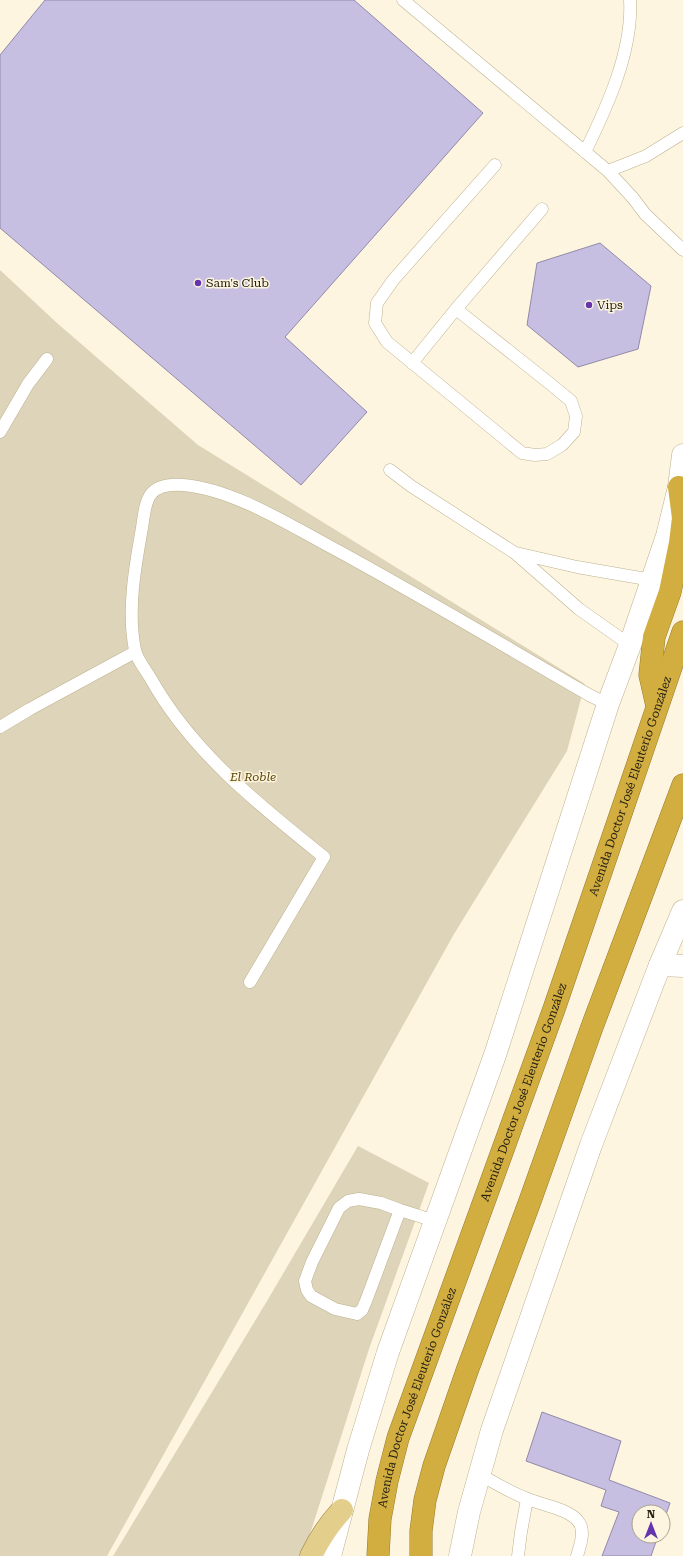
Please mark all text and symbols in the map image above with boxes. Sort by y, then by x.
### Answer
place label: Sam's Club [206,276,269,290]
marker: Sam's Club [193,278,203,288]
place label: Vips [597,298,623,312]
marker: Vips [584,300,594,310]
street label: Avenida Doctor José Eleuterio González [586,674,674,898]
park label: El Roble [229,770,276,784]
street label: Avenida Doctor José Eleuterio González [478,981,569,1203]
street label: Avenida Doctor José Eleuterio González [375,1285,459,1509]
north arrow [631,1504,671,1544]
text: N [647,1508,656,1521]

